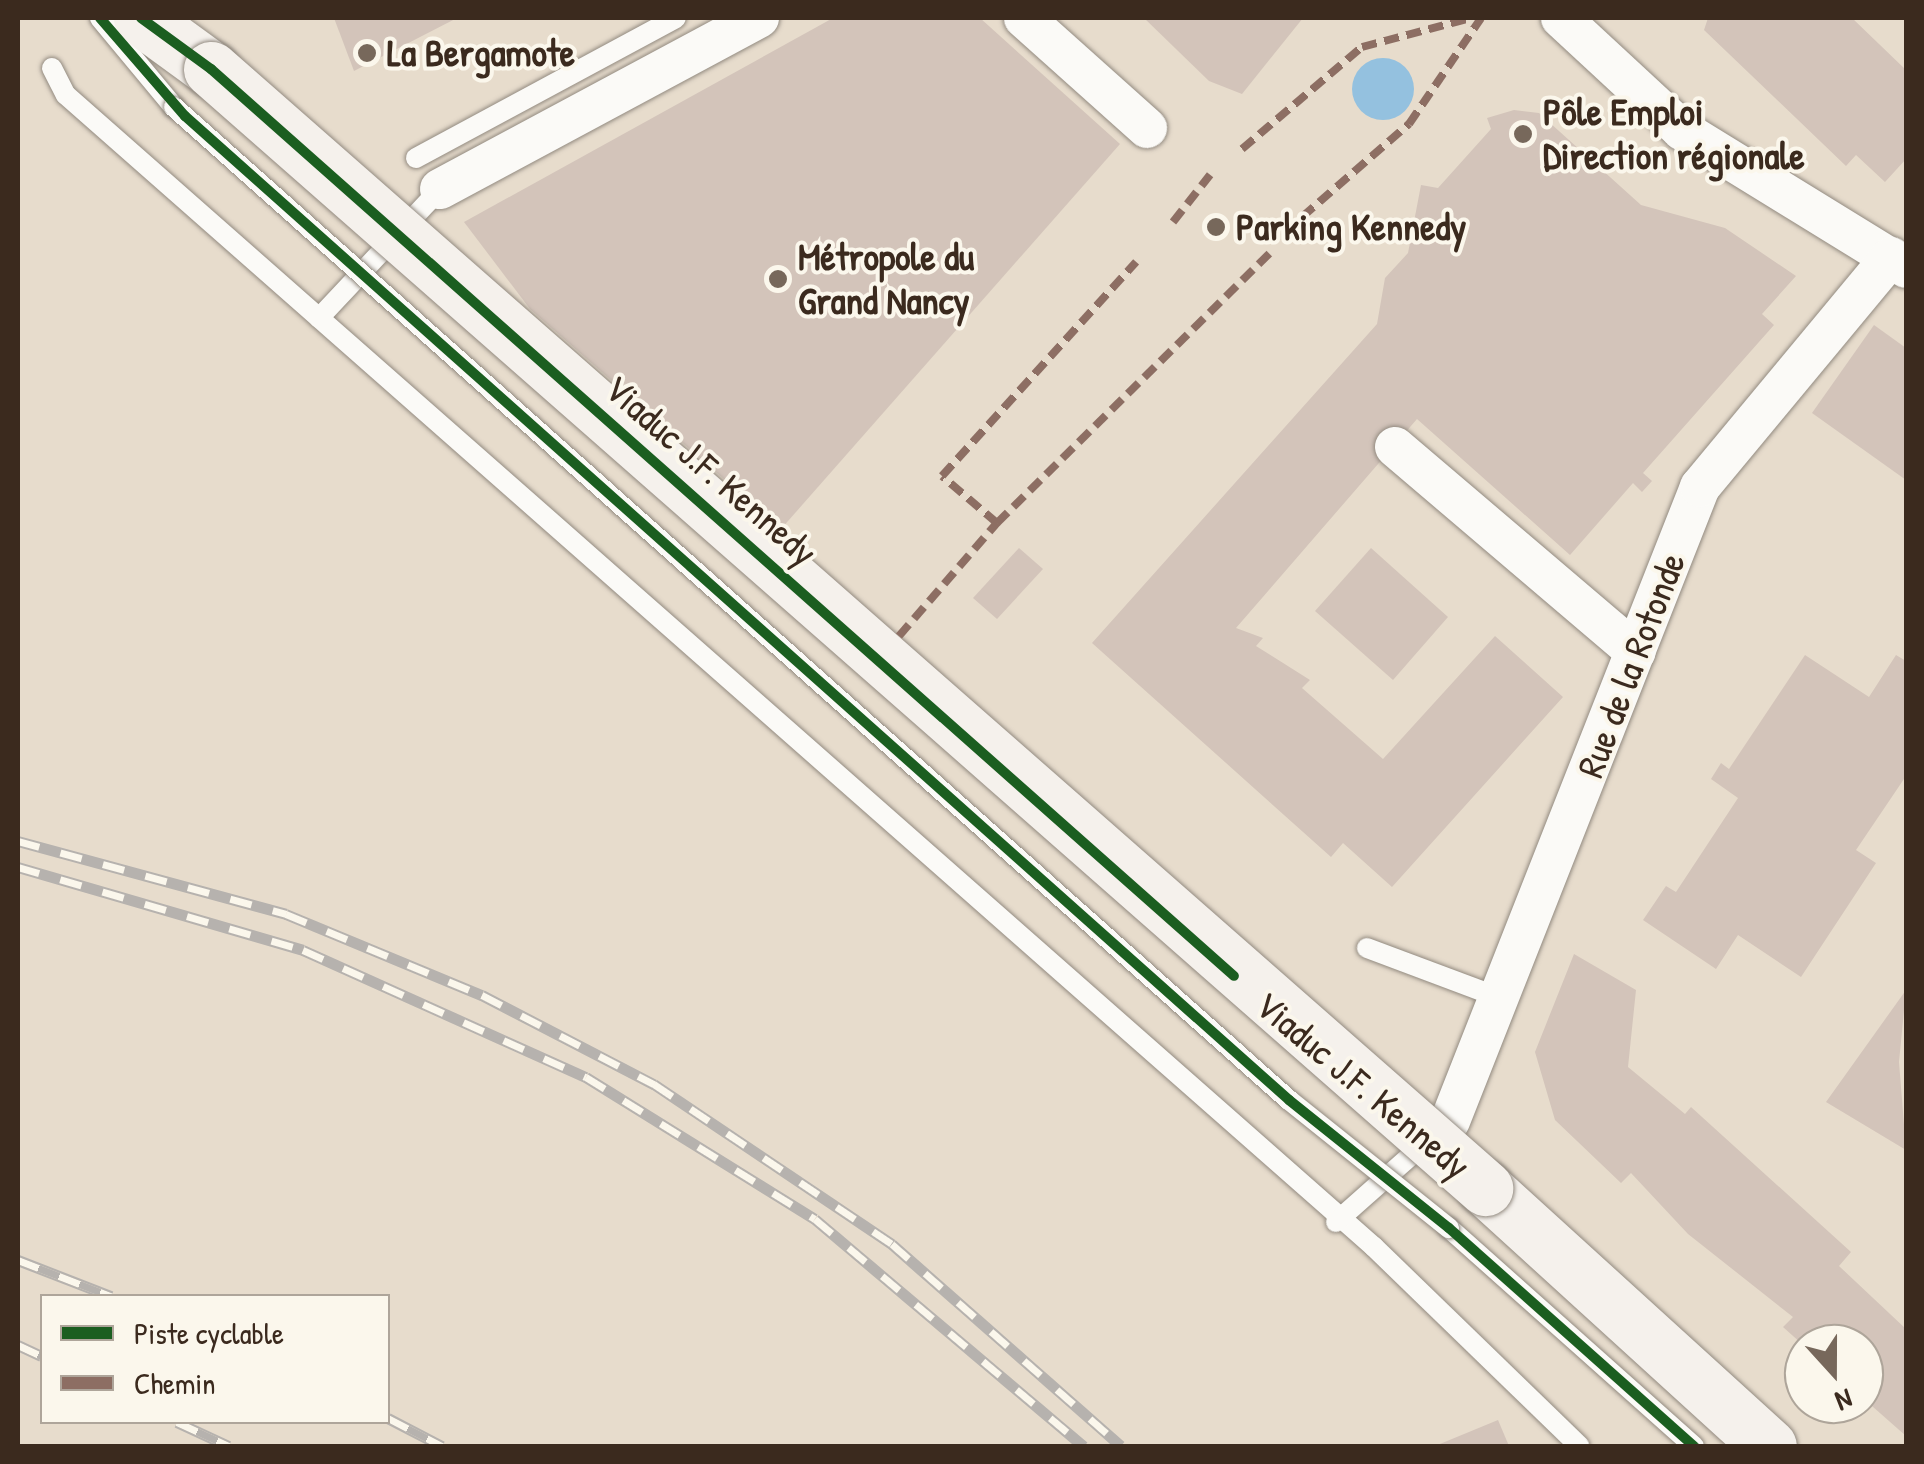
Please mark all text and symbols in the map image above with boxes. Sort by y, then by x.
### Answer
place label: La Bergamote [387,30,575,76]
marker: La Bergamote [356,42,378,64]
place label: Pôle Emploi Direction régionale [1543,89,1805,178]
marker: Pôle Emploi Direction régionale [1512,123,1534,145]
place label: Parking Kennedy [1236,204,1466,250]
marker: Parking Kennedy [1205,216,1227,238]
place label: Métropole du Grand Nancy [798,234,974,323]
marker: Métropole du Grand Nancy [767,268,789,290]
street label: Viaduc J.F. Kennedy [595,365,827,575]
street label: Rue de la Rotonde [1567,546,1695,784]
street label: Viaduc J.F. Kennedy [1246,982,1480,1188]
legend [40,1294,390,1424]
text: Piste cyclable [134,1313,284,1353]
north arrow [1784,1324,1884,1424]
text: Chemin [134,1363,216,1403]
text: N [1830,1380,1858,1421]

